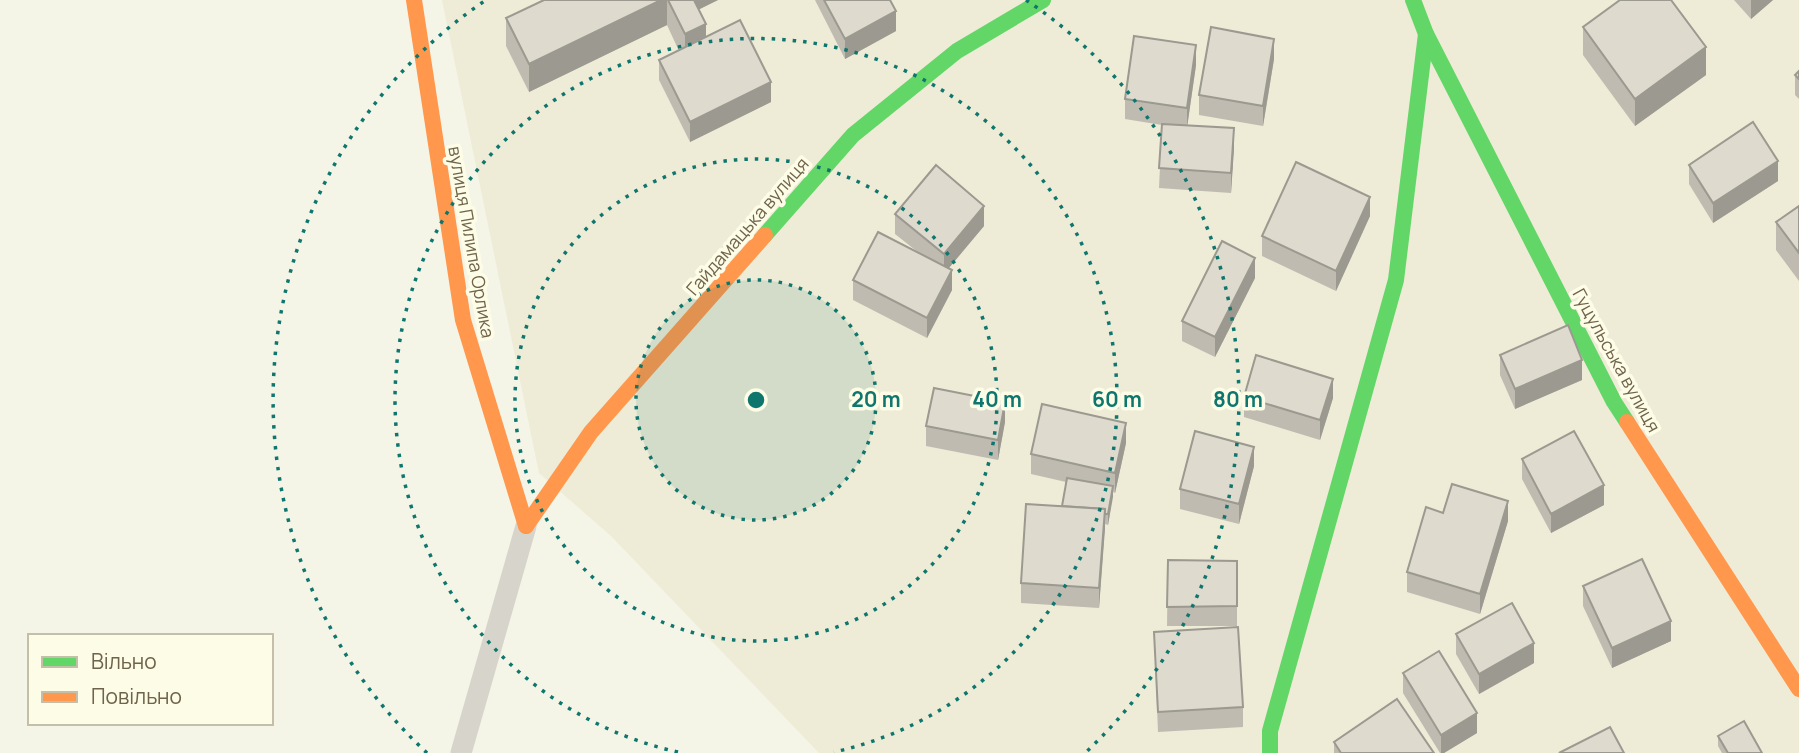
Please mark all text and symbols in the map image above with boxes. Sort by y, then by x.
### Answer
street label: вулиця Пилипа Орлика [443,144,501,340]
street label: Гайдамацька вулиця [680,152,814,300]
street label: Гуцульська вулиця [1568,284,1666,436]
text: 20 m [851,385,901,413]
text: 40 m [972,385,1022,413]
text: 60 m [1092,385,1142,413]
text: 80 m [1213,385,1263,413]
centre of rings [744,388,768,412]
legend [28,634,273,725]
text: Вільно [91,647,157,675]
text: Повільно [91,682,182,710]

